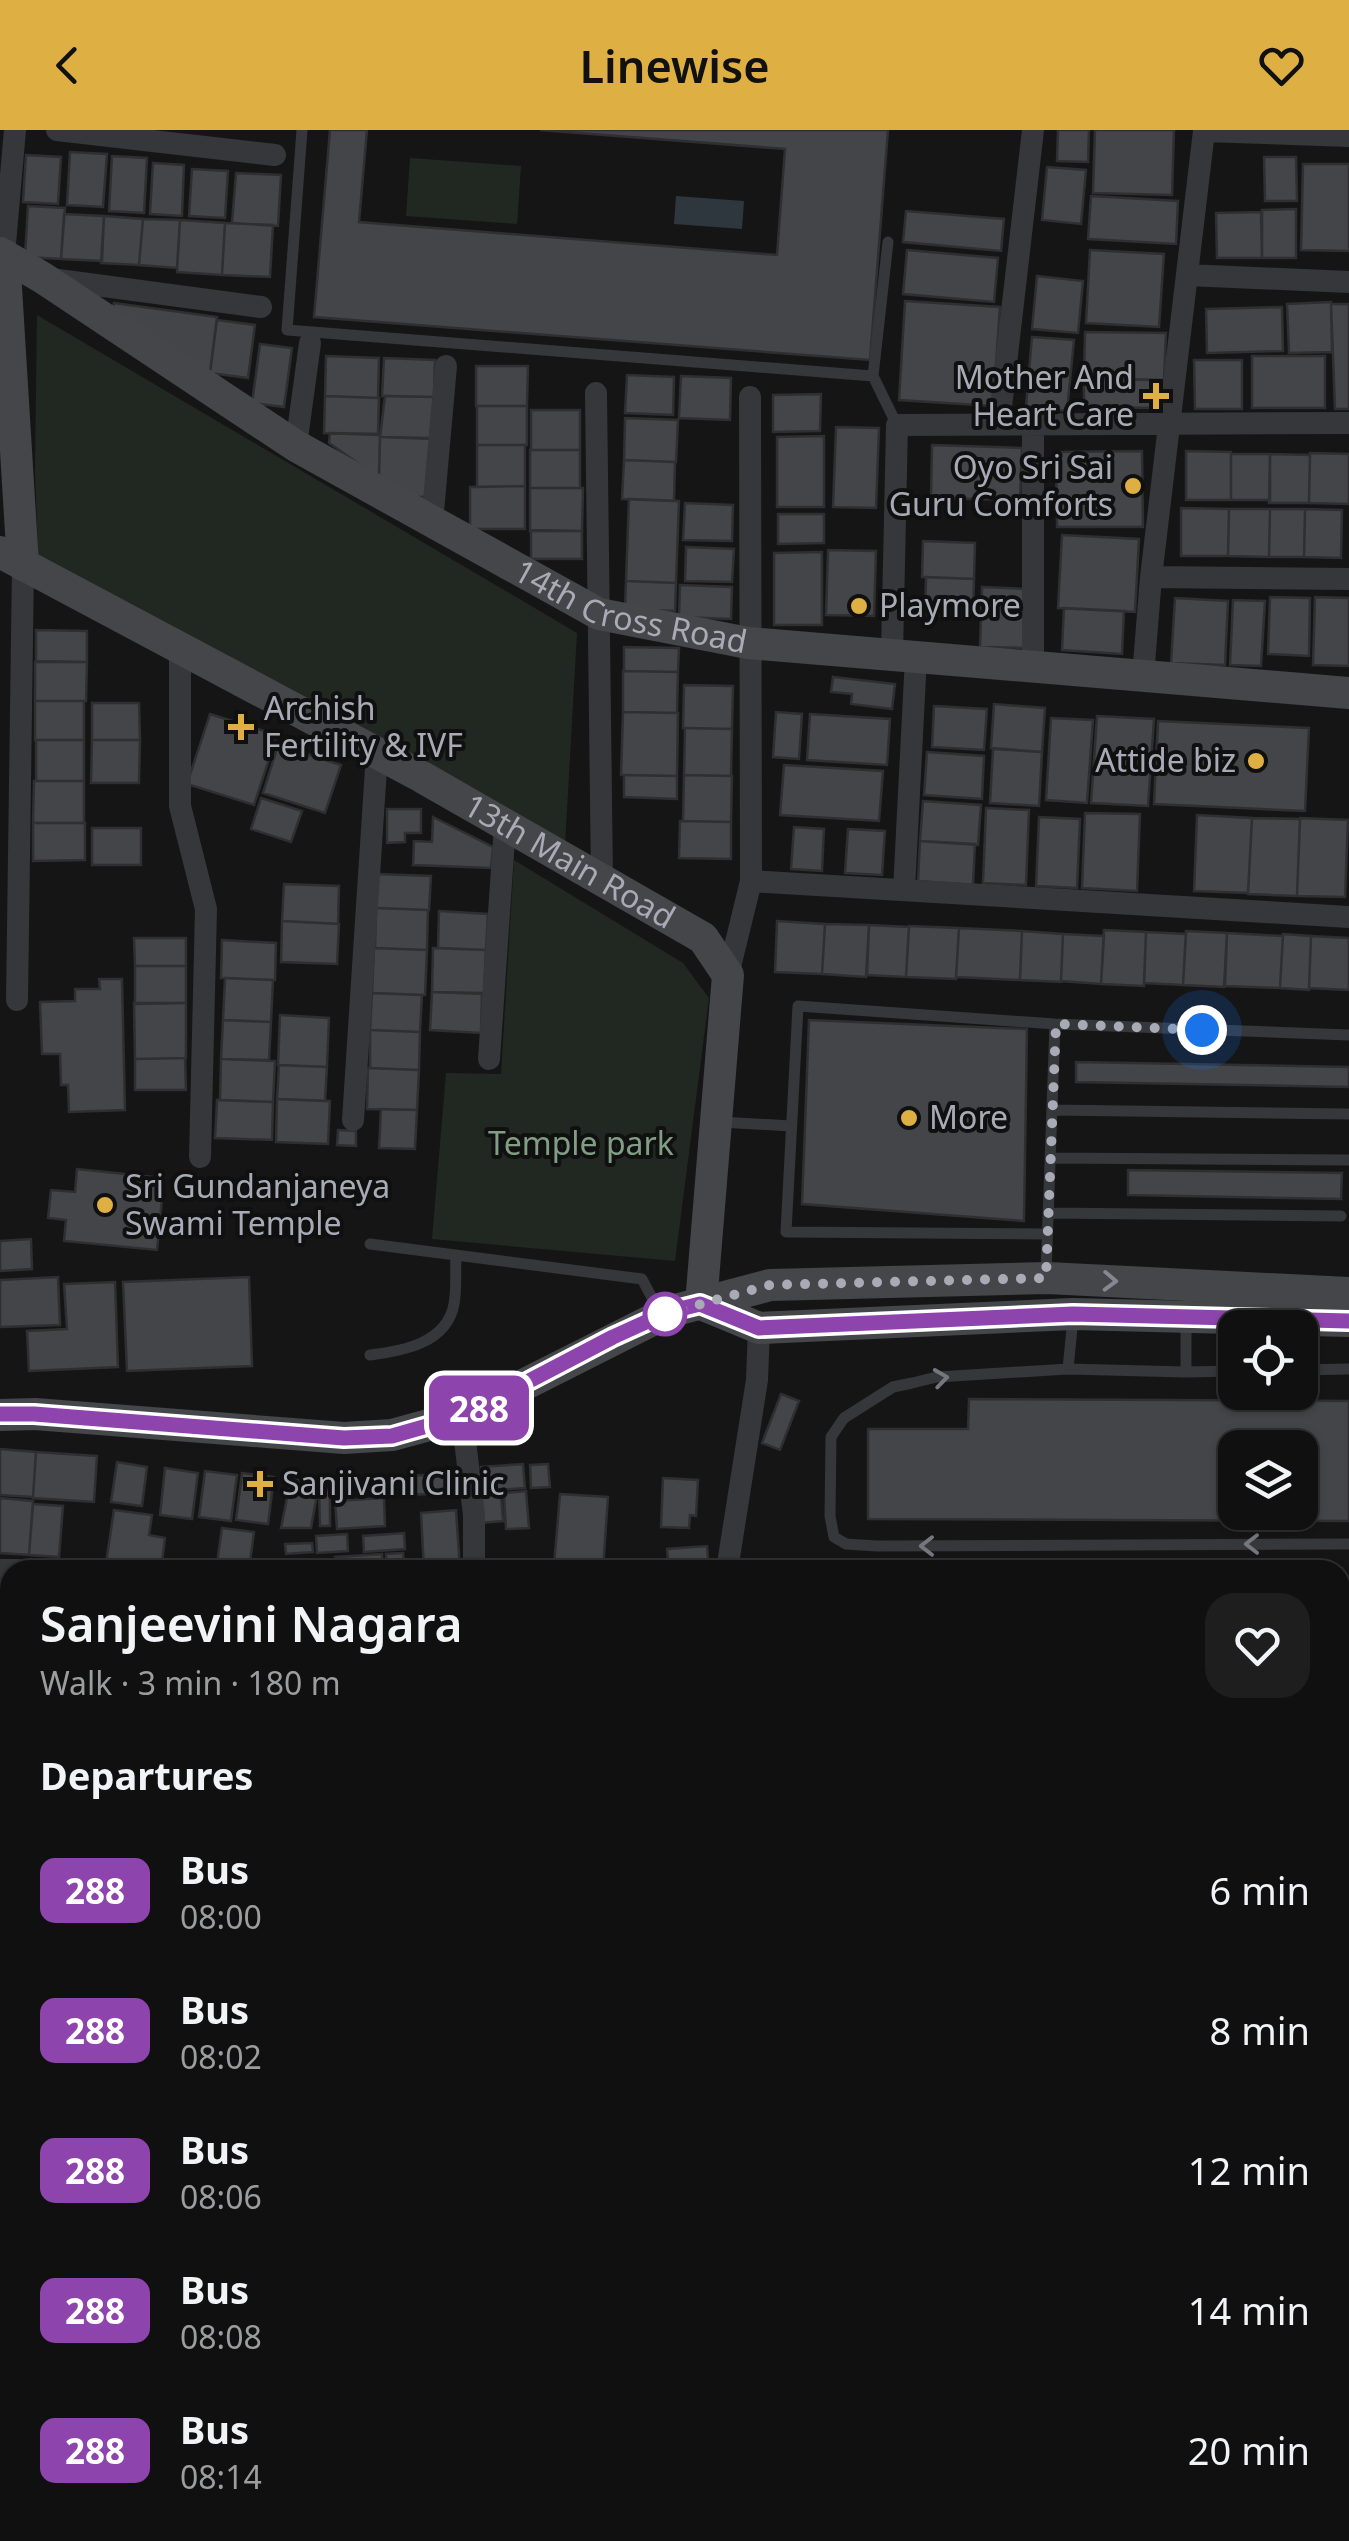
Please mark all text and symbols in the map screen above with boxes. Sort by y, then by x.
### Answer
text: Linewise [579,35,770,96]
icon: back [40,38,95,93]
icon: heart [1254,38,1309,93]
place label: Mother And Heart Care [955,355,1134,435]
marker: Mother And Heart Care [1143,383,1169,409]
place label: Oyo Sri Sai Guru Comforts [889,445,1113,525]
marker: Oyo Sri Sai Guru Comforts [1122,475,1144,497]
street label: 14th Cross Road [507,548,751,662]
place label: Playmore [879,583,1021,626]
marker: Playmore [848,595,870,617]
place label: Archish Fertility & IVF [264,686,463,766]
marker: Archish Fertility & IVF [228,714,254,740]
place label: Attide biz [1095,738,1236,781]
marker: Attide biz [1245,750,1267,772]
street label: 13th Main Road [457,783,683,938]
your location [1177,1005,1227,1055]
place label: More [929,1095,1008,1138]
marker: More [898,1107,920,1129]
park label: Temple park [488,1121,674,1164]
place label: Sri Gundanjaneya Swami Temple [125,1164,390,1244]
marker: Sri Gundanjaneya Swami Temple [94,1194,116,1216]
one-way arrow [1103,1270,1119,1291]
unlabelled marker [644,1293,686,1335]
map controls [1218,1310,1318,1530]
button: locate [1218,1310,1318,1410]
one-way arrow [933,1368,949,1389]
line badge: 288 [422,1376,536,1440]
text: 288 [449,1385,509,1432]
button: layers [1218,1430,1318,1530]
place label: Sanjivani Clinic [282,1461,505,1504]
marker: Sanjivani Clinic [247,1471,273,1497]
one-way arrow [1243,1533,1258,1555]
one-way arrow [918,1535,934,1557]
text: Sanjeevini Nagara [40,1591,463,1656]
button: heart [1205,1593,1310,1698]
text: Walk · 3 min · 180 m [40,1661,341,1704]
text: Departures [40,1749,253,1801]
text: Bus [180,1843,249,1895]
text: 6 min [1210,1864,1310,1916]
text: 288 [65,1867,125,1914]
text: 08:00 [180,1895,262,1938]
text: Bus [180,1983,249,2035]
text: 8 min [1210,2004,1310,2056]
text: 288 [65,2007,125,2054]
text: 08:02 [180,2035,262,2078]
text: Bus [180,2123,249,2175]
text: 12 min [1188,2144,1310,2196]
text: 288 [65,2147,125,2194]
text: 08:06 [180,2175,262,2218]
text: Bus [180,2263,249,2315]
text: 14 min [1188,2284,1310,2336]
text: 288 [65,2287,125,2334]
text: 08:08 [180,2315,262,2358]
text: Bus [180,2403,249,2455]
text: 20 min [1188,2424,1310,2476]
text: 288 [65,2427,125,2474]
text: 08:14 [180,2455,262,2498]

